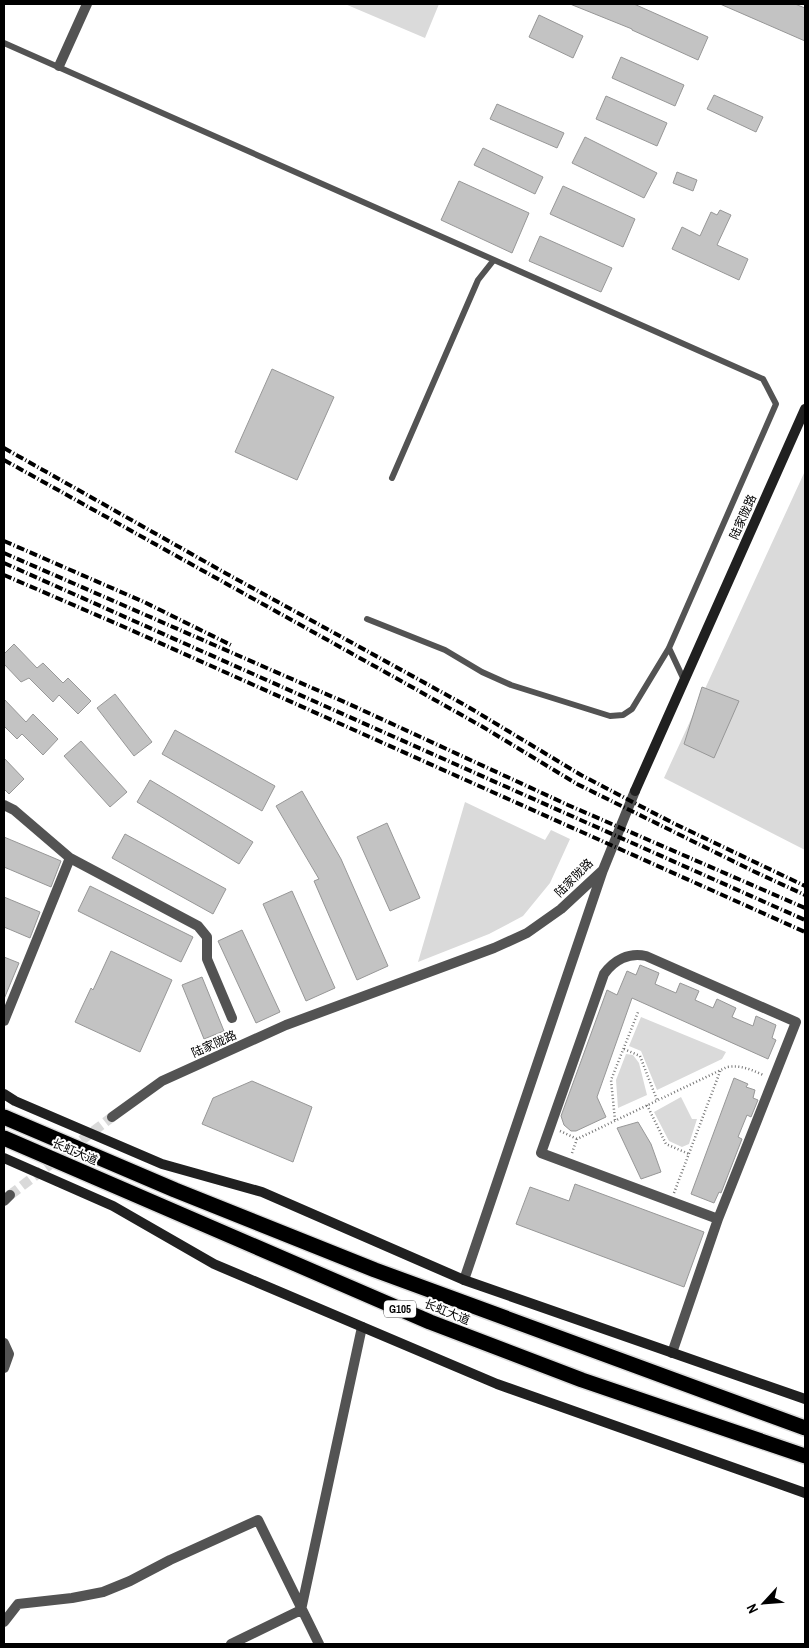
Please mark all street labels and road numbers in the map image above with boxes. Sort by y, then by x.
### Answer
street label: 陆家陇路 [726,492,760,542]
street label: 陆家陇路 [551,855,597,901]
street label: 陆家陇路 [189,1027,239,1061]
street label: 长虹大道 [50,1135,100,1169]
street label: 长虹大道 [422,1296,472,1328]
road number: G105 [384,1300,416,1318]

